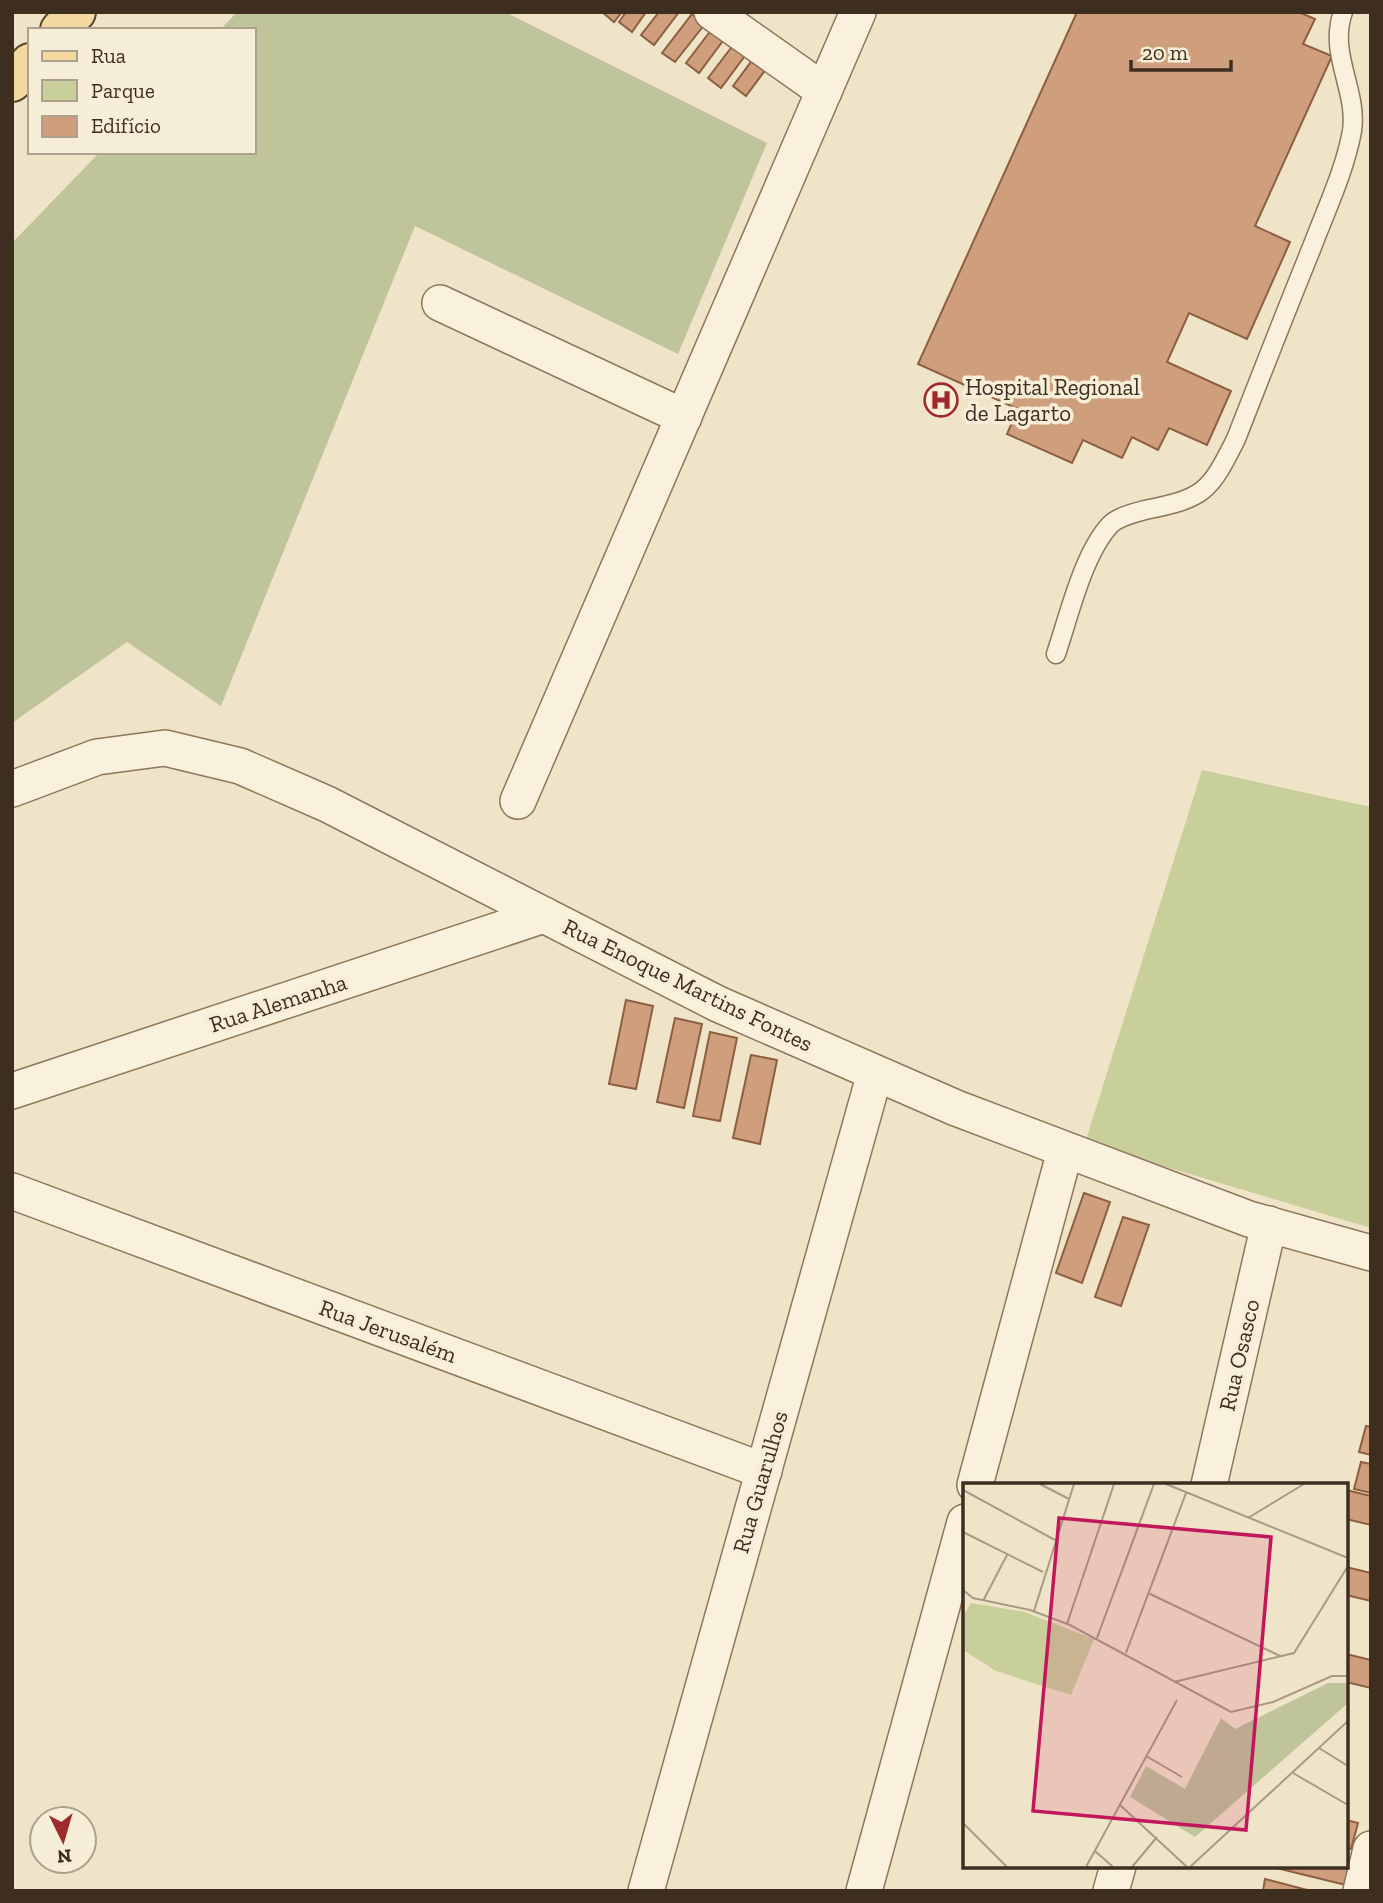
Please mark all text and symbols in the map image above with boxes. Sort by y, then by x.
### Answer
legend [28,28,256,154]
scale bar [1131,28,1231,72]
text: 20 m [1142,40,1188,65]
text: Rua [91,43,126,68]
text: Parque [91,78,155,103]
text: Edifício [91,113,161,138]
place label: Hospital Regional de Lagarto [965,373,1140,427]
hospital icon: Hospital Regional de Lagarto [922,381,960,419]
street label: Rua Enoque Martins Fontes [559,912,817,1058]
street label: Rua Alemanha [206,968,350,1038]
street label: Rua Jerusalém [315,1293,461,1369]
street label: Rua Osasco [1213,1296,1265,1414]
street label: Rua Guarulhos [726,1408,794,1556]
inset map [963,1483,1348,1868]
north arrow [28,1805,98,1875]
text: N [56,1844,73,1869]

